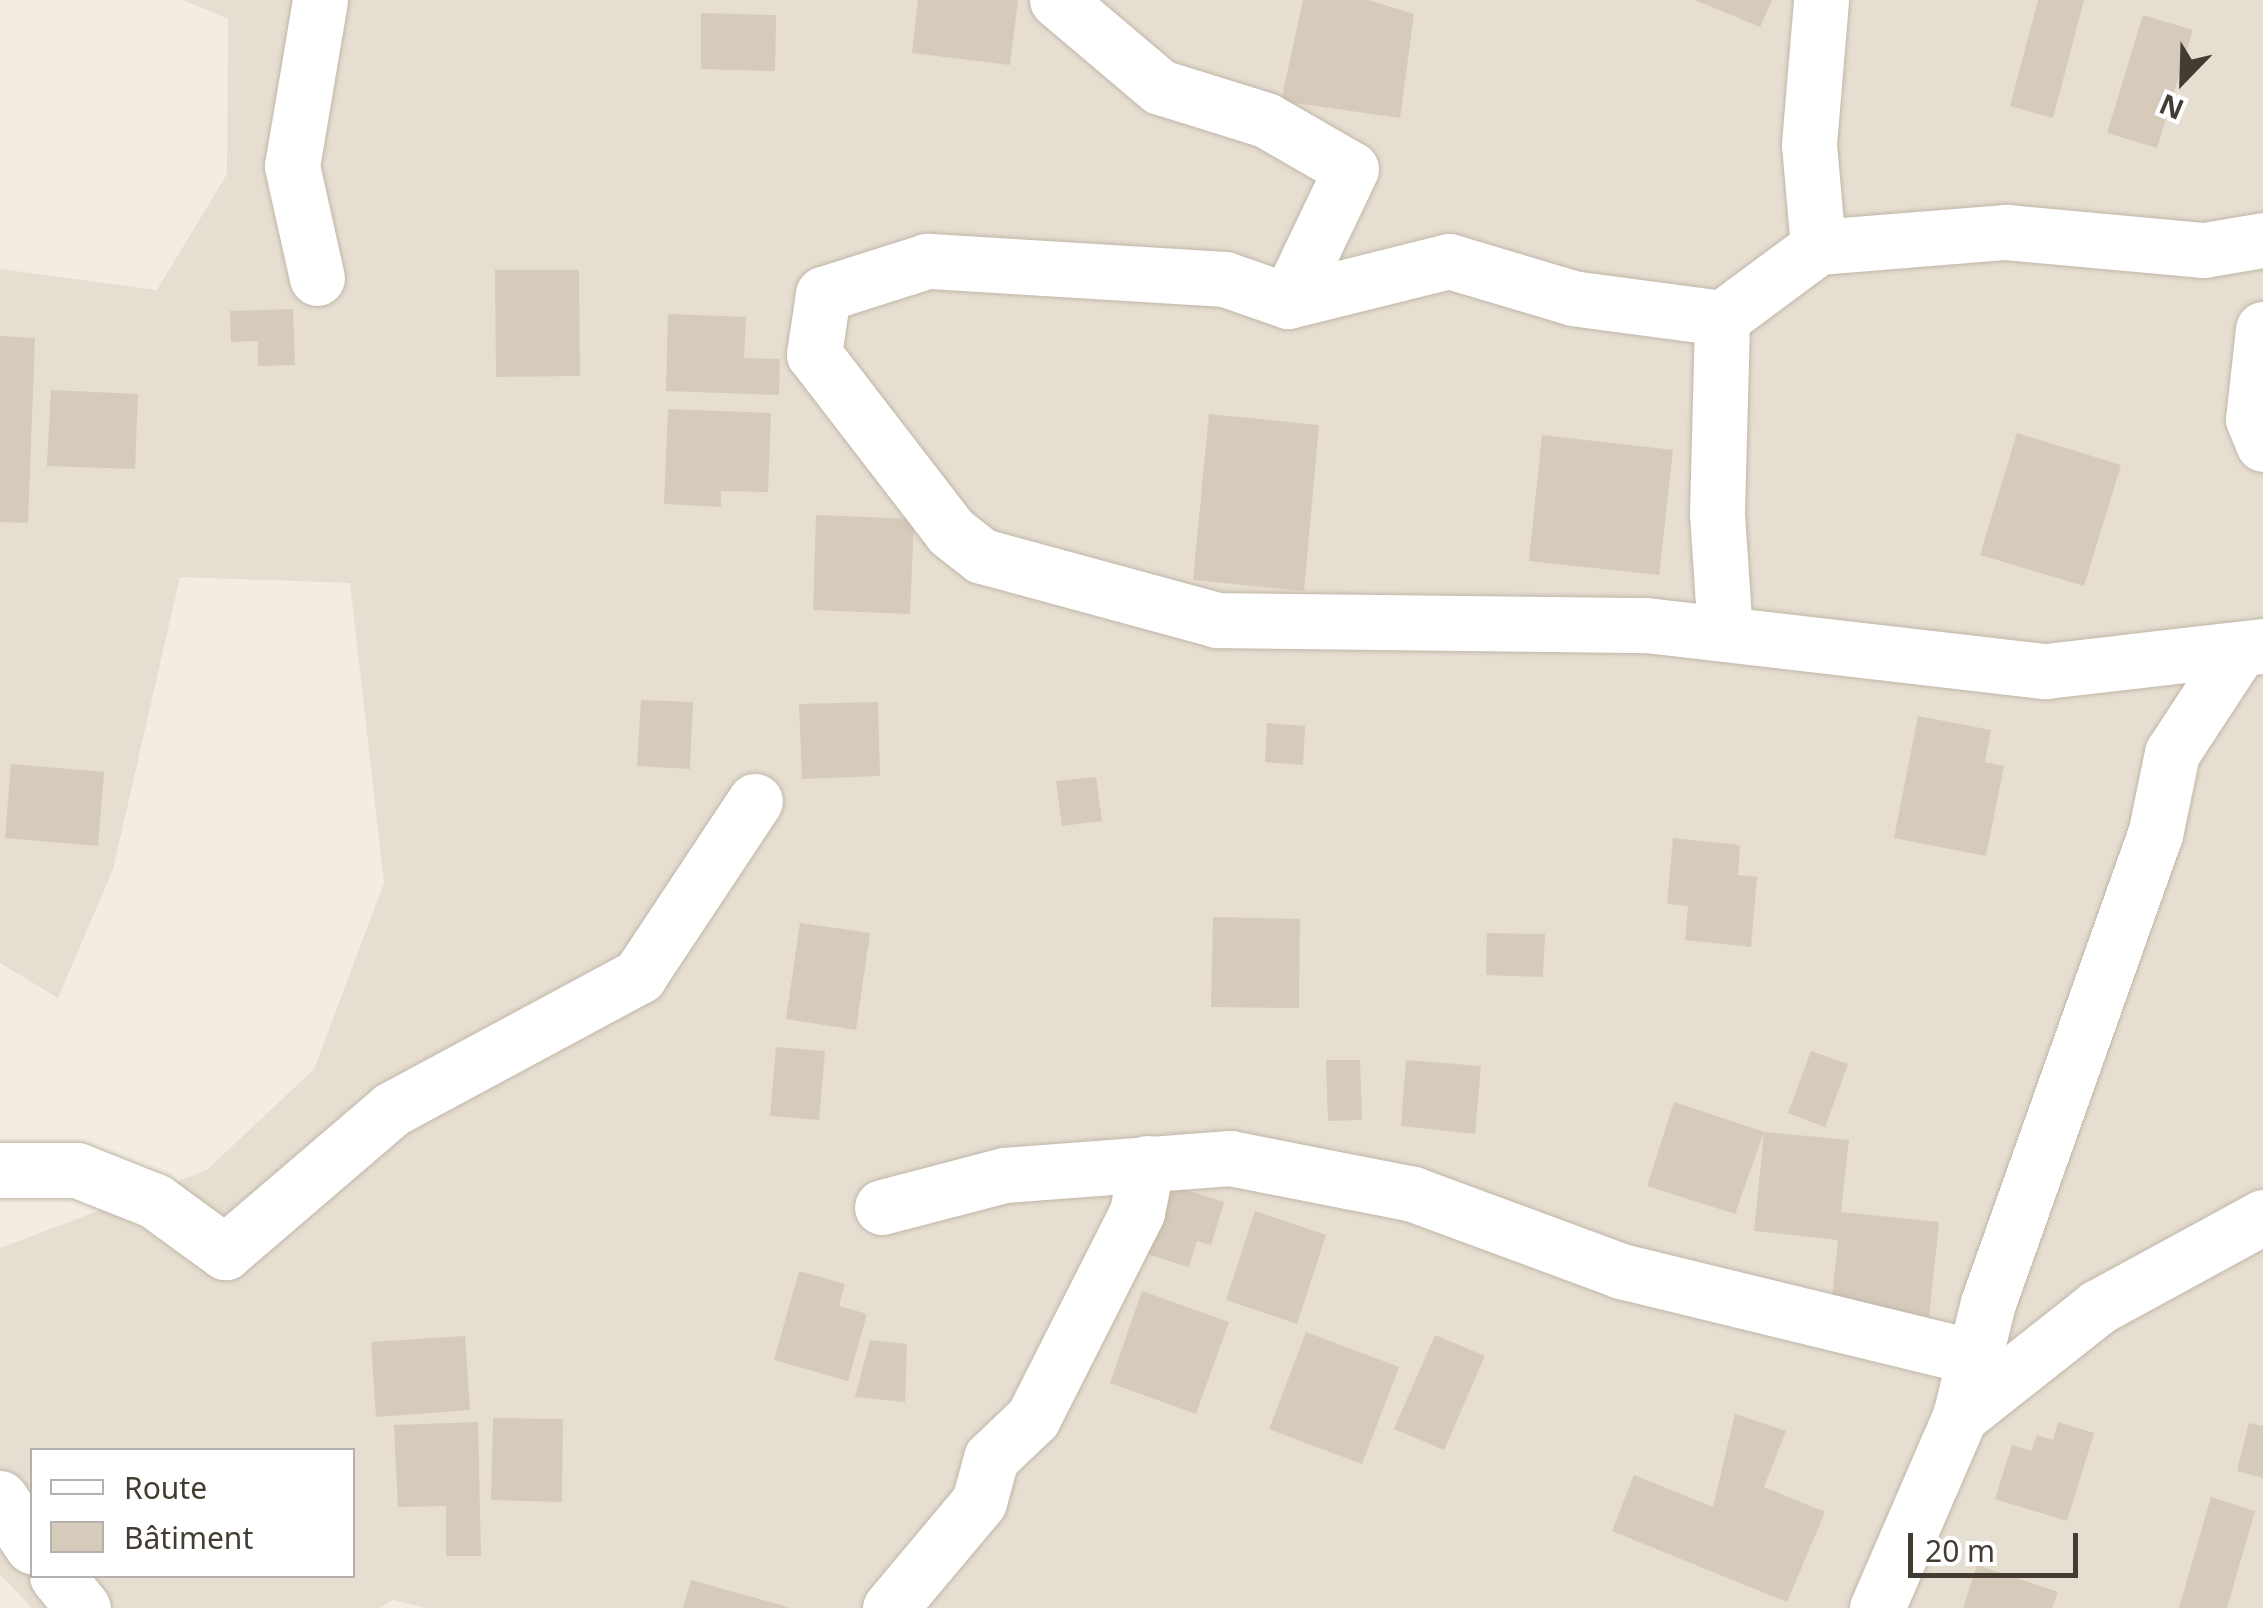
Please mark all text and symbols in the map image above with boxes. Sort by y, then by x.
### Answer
north arrow [2133,30,2233,130]
text: N [2153,86,2189,130]
legend [30,1448,355,1578]
text: Route [124,1467,207,1508]
scale bar [1913,1513,2083,1575]
text: Bâtiment [124,1517,253,1558]
text: 20 m [1925,1530,1995,1571]

